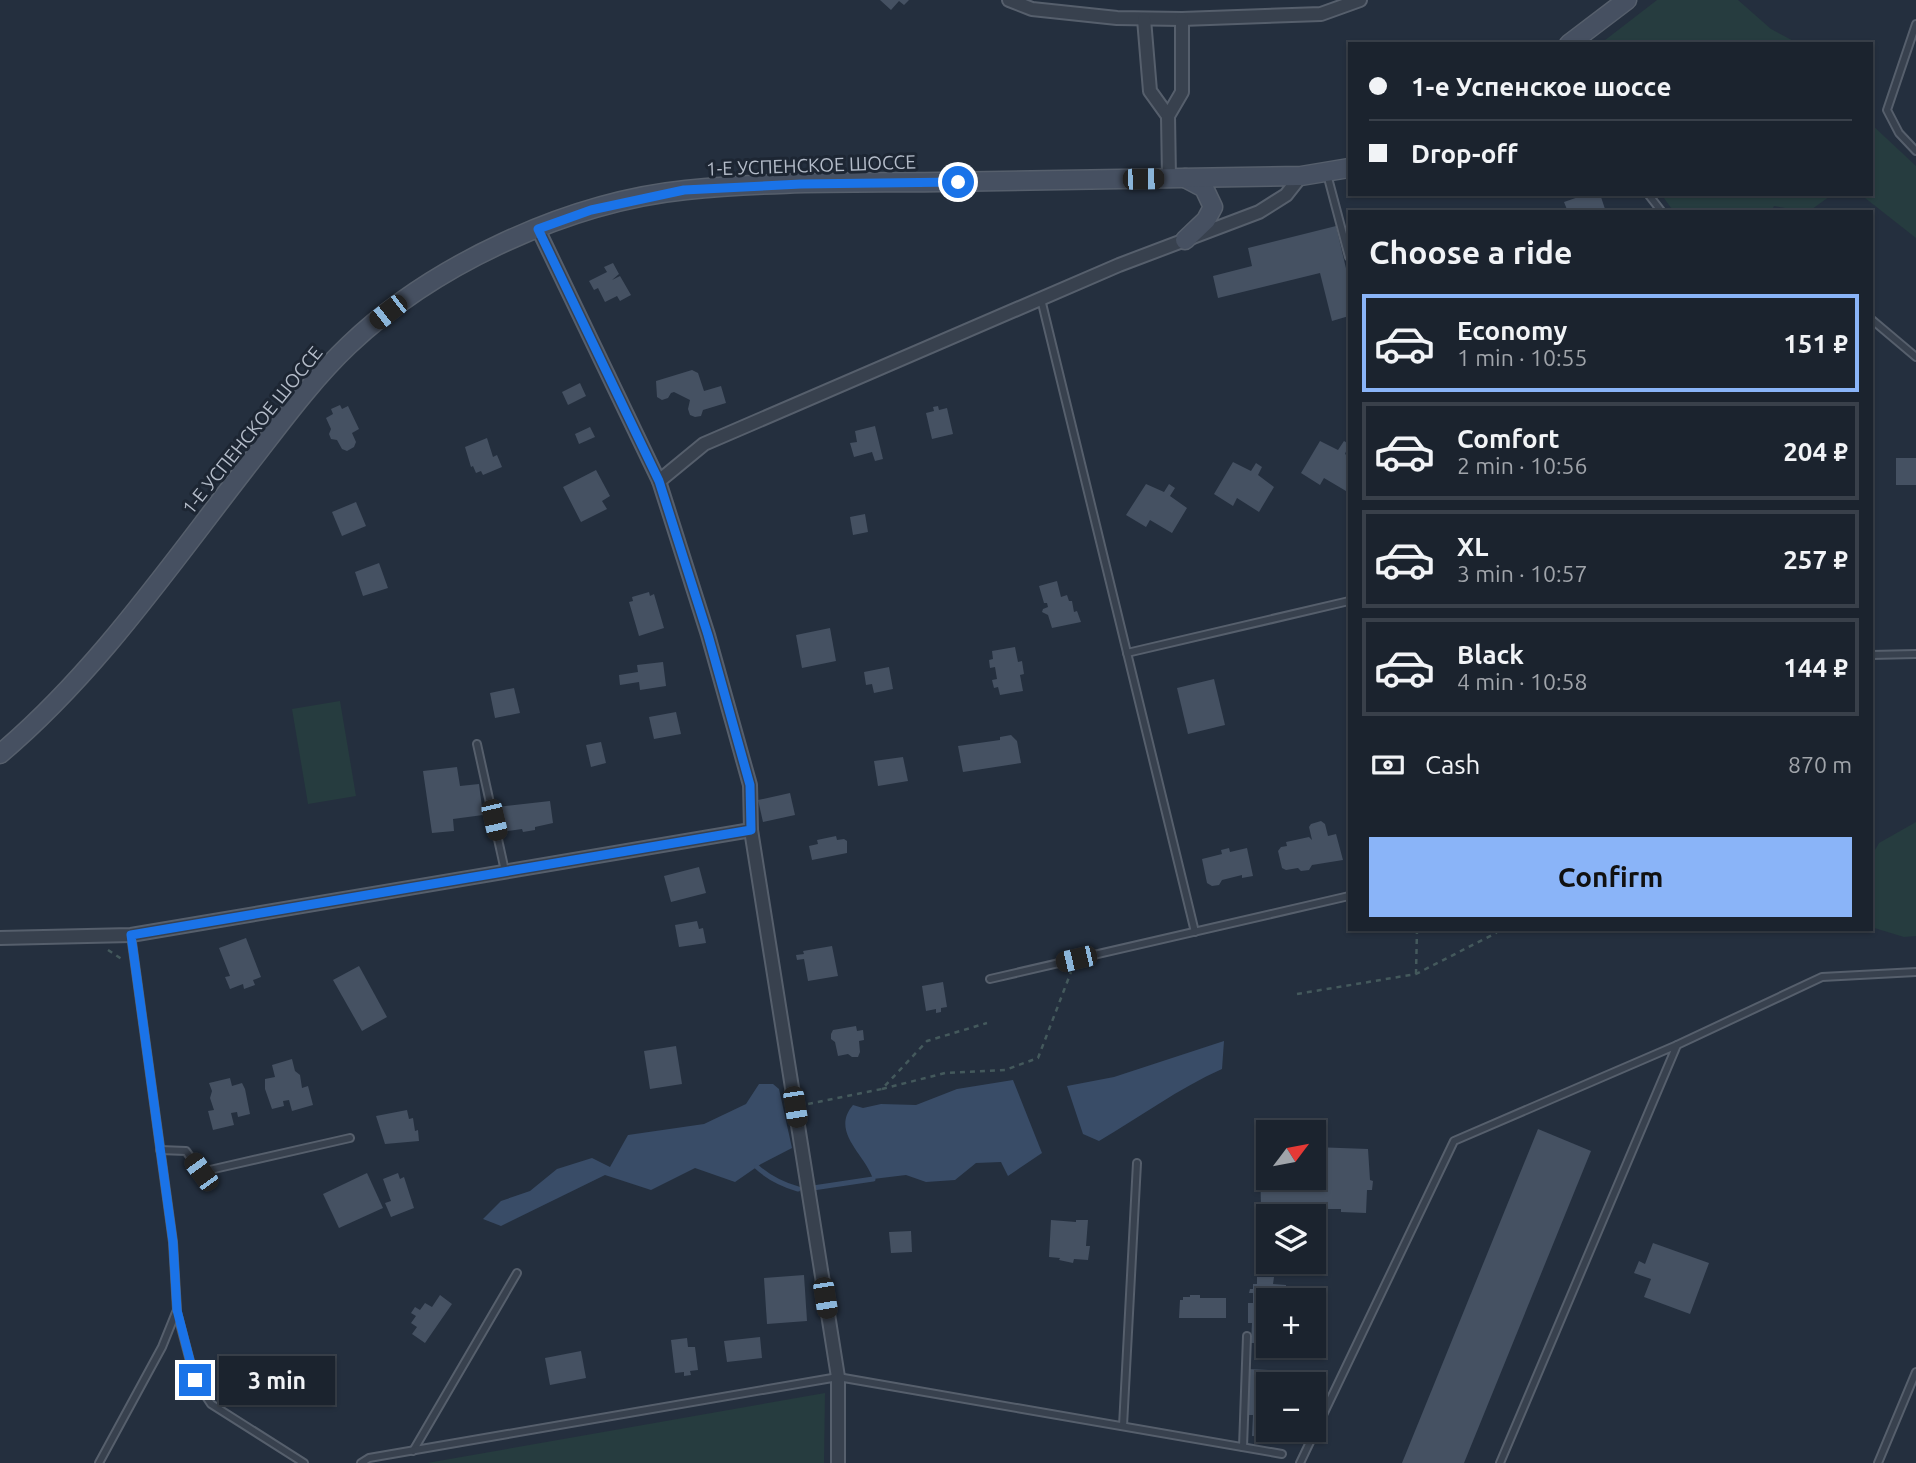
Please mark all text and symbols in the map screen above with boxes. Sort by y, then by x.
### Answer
text: 1-е Успенское шоссе [1411,72,1671,101]
text: Drop-off [1411,139,1518,168]
street label: 1-Е УСПЕНСКОЕ ШОССЕ [706,150,916,180]
route start [942,166,974,198]
car [1122,168,1165,190]
text: Choose a ride [1369,234,1572,270]
car [365,291,412,333]
icon: car [1373,312,1436,375]
text: Economy [1457,316,1567,345]
text: 151 ₽ [1783,329,1848,358]
street label: 1-Е УСПЕНСКОЕ ШОССЕ [177,342,327,518]
text: 1 min · 10:55 [1457,345,1588,370]
icon: car [1373,420,1436,483]
text: Comfort [1457,424,1560,453]
text: 204 ₽ [1783,437,1848,466]
text: 2 min · 10:56 [1457,453,1588,478]
icon: car [1373,528,1436,591]
text: XL [1457,532,1488,561]
text: 257 ₽ [1783,545,1848,574]
text: 3 min · 10:57 [1457,561,1588,586]
icon: car [1373,636,1436,699]
text: Black [1457,640,1524,669]
text: 144 ₽ [1783,653,1848,682]
text: 4 min · 10:58 [1457,669,1588,694]
icon: cash [1369,746,1407,784]
text: Cash [1425,750,1480,779]
text: 870 m [1788,752,1852,777]
car [480,797,509,843]
button: Confirm [1369,837,1852,917]
car [1054,944,1099,974]
car [782,1085,809,1129]
north arrow [1256,1120,1326,1190]
map controls [1256,1120,1326,1442]
car [181,1149,222,1195]
button: layers [1256,1204,1326,1274]
car [812,1276,839,1320]
button: + [1256,1288,1326,1358]
callout: 3 min [220,1356,335,1404]
route end [179,1364,211,1396]
text: 3 min [248,1368,306,1393]
button: − [1256,1372,1326,1442]

